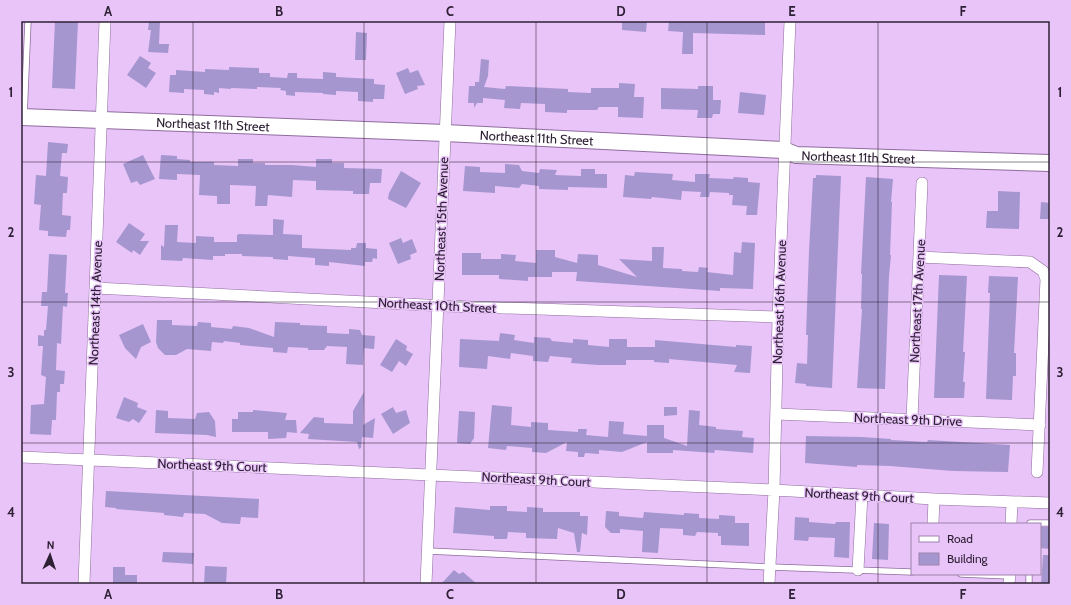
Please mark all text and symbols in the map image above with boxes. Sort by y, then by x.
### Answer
text: A [104,3,113,19]
text: B [275,3,283,19]
text: C [446,3,454,19]
text: D [616,3,626,19]
text: E [788,3,796,19]
text: F [960,3,967,19]
text: 1 [9,84,13,100]
text: 1 [1058,84,1062,100]
street label: Northeast 11th Street [156,114,271,134]
street label: Northeast 11th Street [479,127,594,148]
street label: Northeast 11th Street [801,147,916,167]
street label: Northeast 15th Avenue [431,156,451,281]
text: 2 [8,224,15,240]
text: 2 [1057,224,1064,240]
street label: Northeast 16th Avenue [769,239,789,364]
street label: Northeast 17th Avenue [906,239,928,363]
street label: Northeast 14th Avenue [85,240,105,366]
street label: Northeast 10th Street [377,294,497,316]
text: 3 [7,364,15,380]
text: 3 [1056,364,1064,380]
street label: Northeast 9th Drive [854,409,963,429]
street label: Northeast 9th Court [157,455,267,475]
street label: Northeast 9th Court [481,468,592,490]
street label: Northeast 9th Court [804,484,915,506]
text: 4 [7,504,15,520]
text: 4 [1056,504,1064,520]
legend [911,523,1041,575]
text: Road [947,531,973,546]
north arrow [30,535,70,575]
text: N [46,538,55,552]
text: Building [947,551,989,566]
text: A [104,586,113,602]
text: B [275,586,283,602]
text: C [446,586,454,602]
text: D [616,586,626,602]
text: E [788,586,796,602]
text: F [960,586,967,602]

